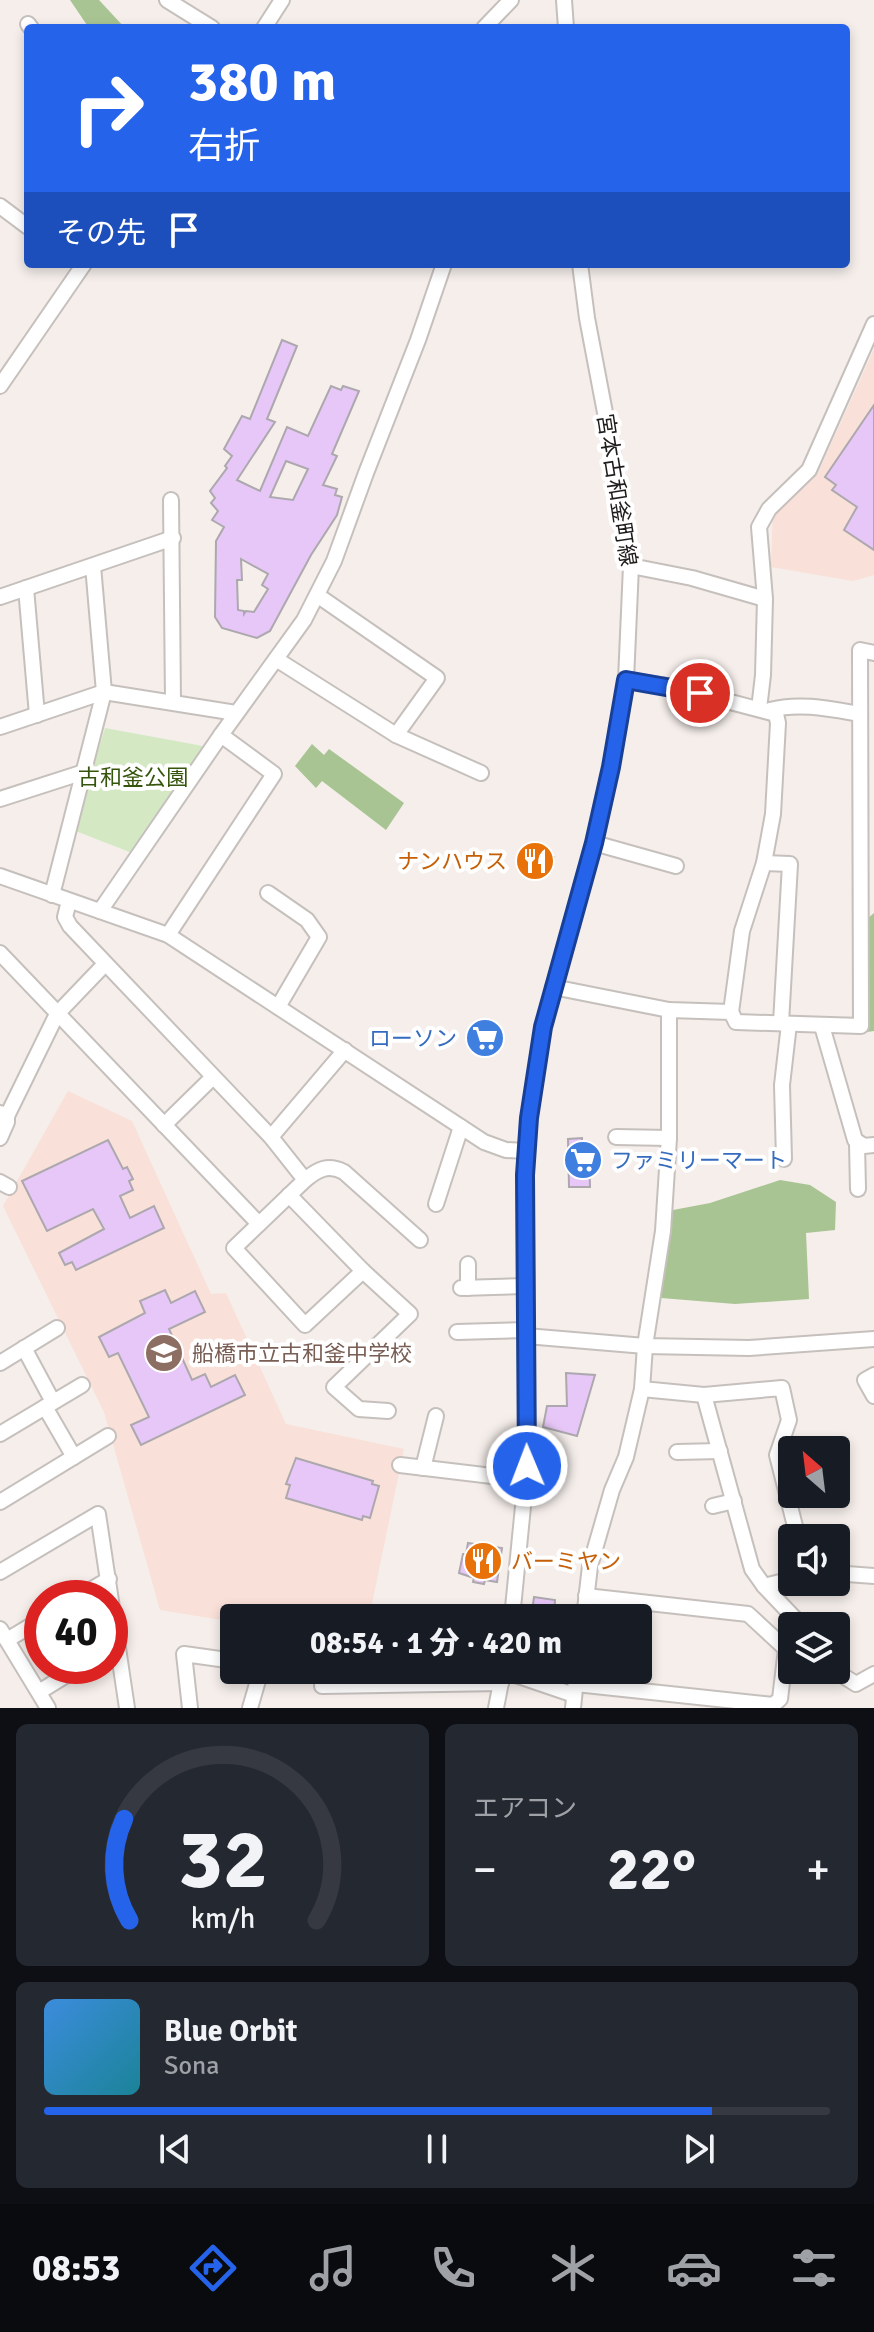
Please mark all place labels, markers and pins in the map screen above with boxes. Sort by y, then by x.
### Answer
pin [666,659,734,727]
restaurant icon: ナンハウス [514,840,556,882]
place label: ナンハウス [397,848,507,875]
supermarket icon: ローソン [464,1017,506,1059]
place label: ローソン [369,1025,457,1052]
supermarket icon: ファミリーマート [562,1139,604,1181]
place label: ファミリーマート [611,1147,787,1174]
school or university icon: 船橋市立古和釜中学校 [143,1332,185,1374]
place label: 船橋市立古和釜中学校 [192,1340,412,1367]
restaurant icon: バーミヤン [462,1540,504,1582]
place label: バーミヤン [511,1548,621,1575]

